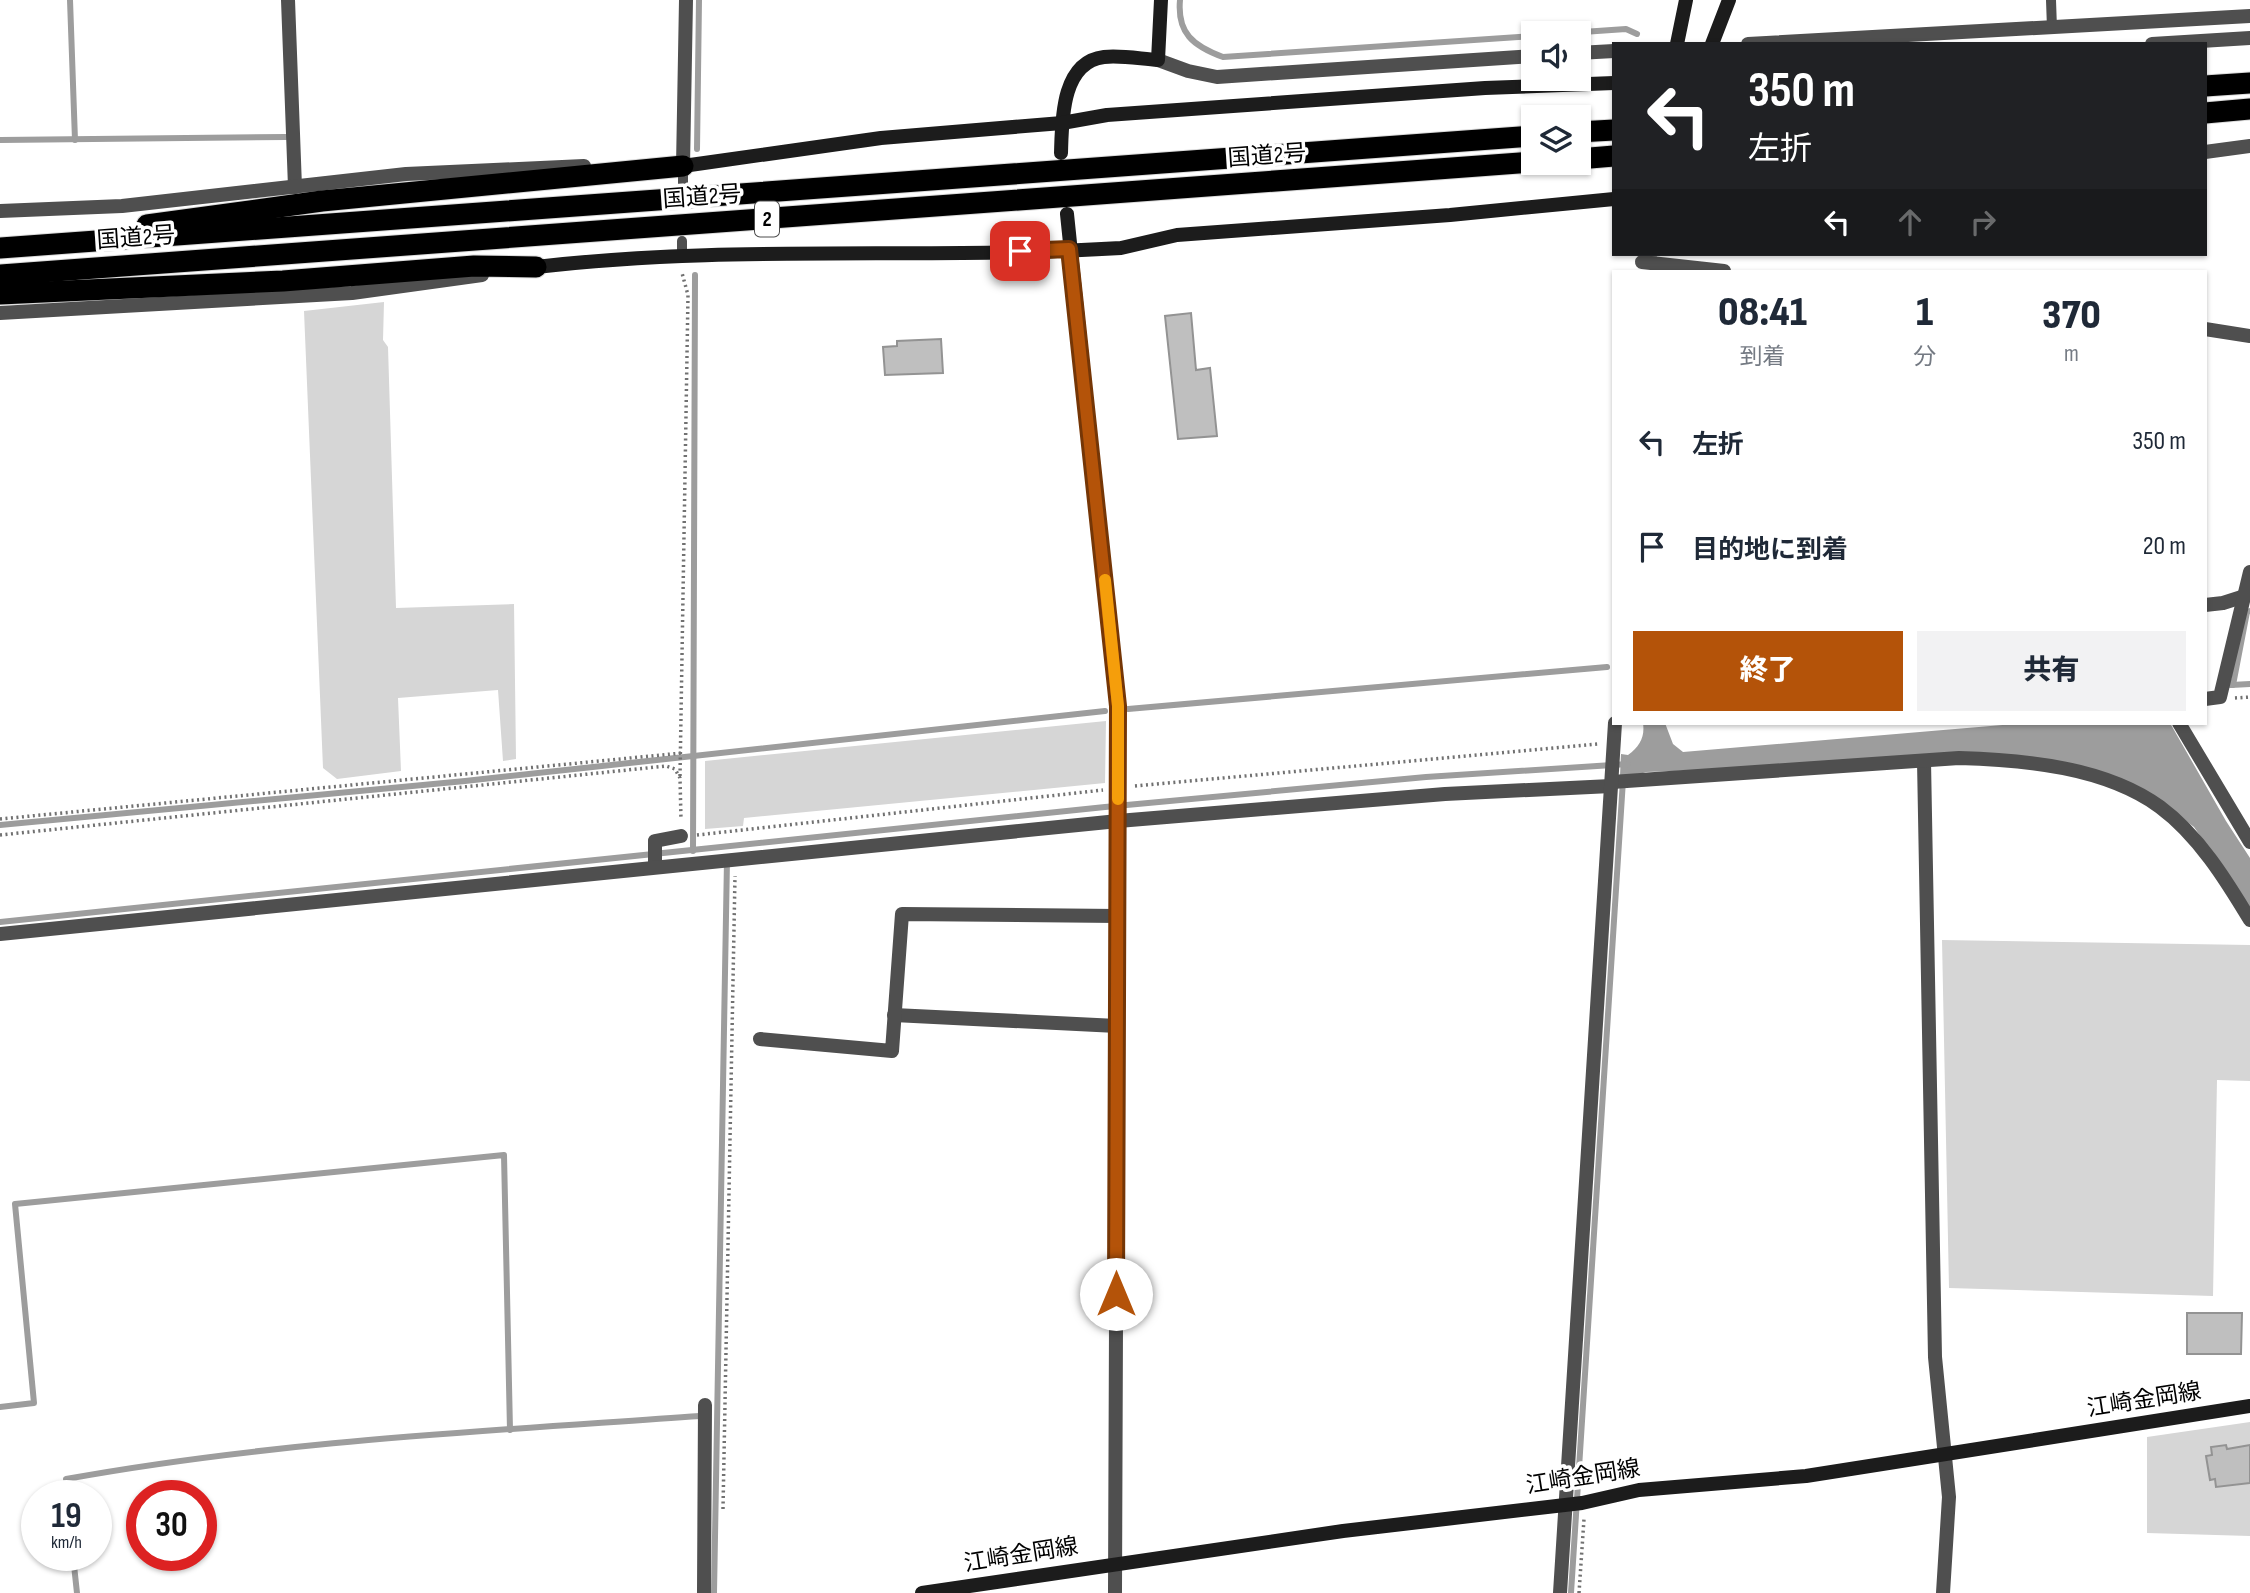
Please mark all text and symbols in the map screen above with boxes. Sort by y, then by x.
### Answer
map controls [1521,21,1591,175]
button: sound [1521,21,1591,91]
text: 350 m [1748,62,1855,121]
icon: left [1633,70,1724,161]
button: layers [1521,105,1591,175]
text: 左折 [1748,130,1812,169]
street label: 国道2号 [1227,139,1307,173]
street label: 国道2号 [662,180,742,214]
road number: 2 [755,202,779,236]
icon: left [1818,203,1856,241]
icon: ahead [1891,203,1929,241]
icon: right [1964,203,2002,241]
street label: 国道2号 [96,221,176,255]
pin [990,221,1050,281]
icon: arrive [1001,232,1039,270]
text: 08:41 [1718,287,1807,338]
text: 1 [1916,287,1933,338]
text: 370 [2042,290,2101,341]
text: m [2064,340,2079,368]
text: 到着 [1740,343,1786,371]
text: 分 [1913,343,1936,371]
icon: left [1633,423,1671,461]
text: 350 m [2132,426,2186,457]
text: 左折 [1692,430,1744,461]
icon: arrive [1633,528,1671,566]
text: 20 m [2143,531,2186,562]
text: 目的地に到着 [1692,535,1848,566]
button: 終了 [1633,631,1903,711]
button: 共有 [1917,631,2186,711]
position arrow [1079,1257,1153,1331]
street label: 江崎金岡線 [2085,1377,2203,1423]
street label: 江崎金岡線 [1524,1454,1642,1500]
speed limit sign: 30 [126,1480,217,1571]
text: 19 [51,1495,82,1538]
text: km/h [51,1532,82,1553]
street label: 江崎金岡線 [962,1532,1080,1578]

